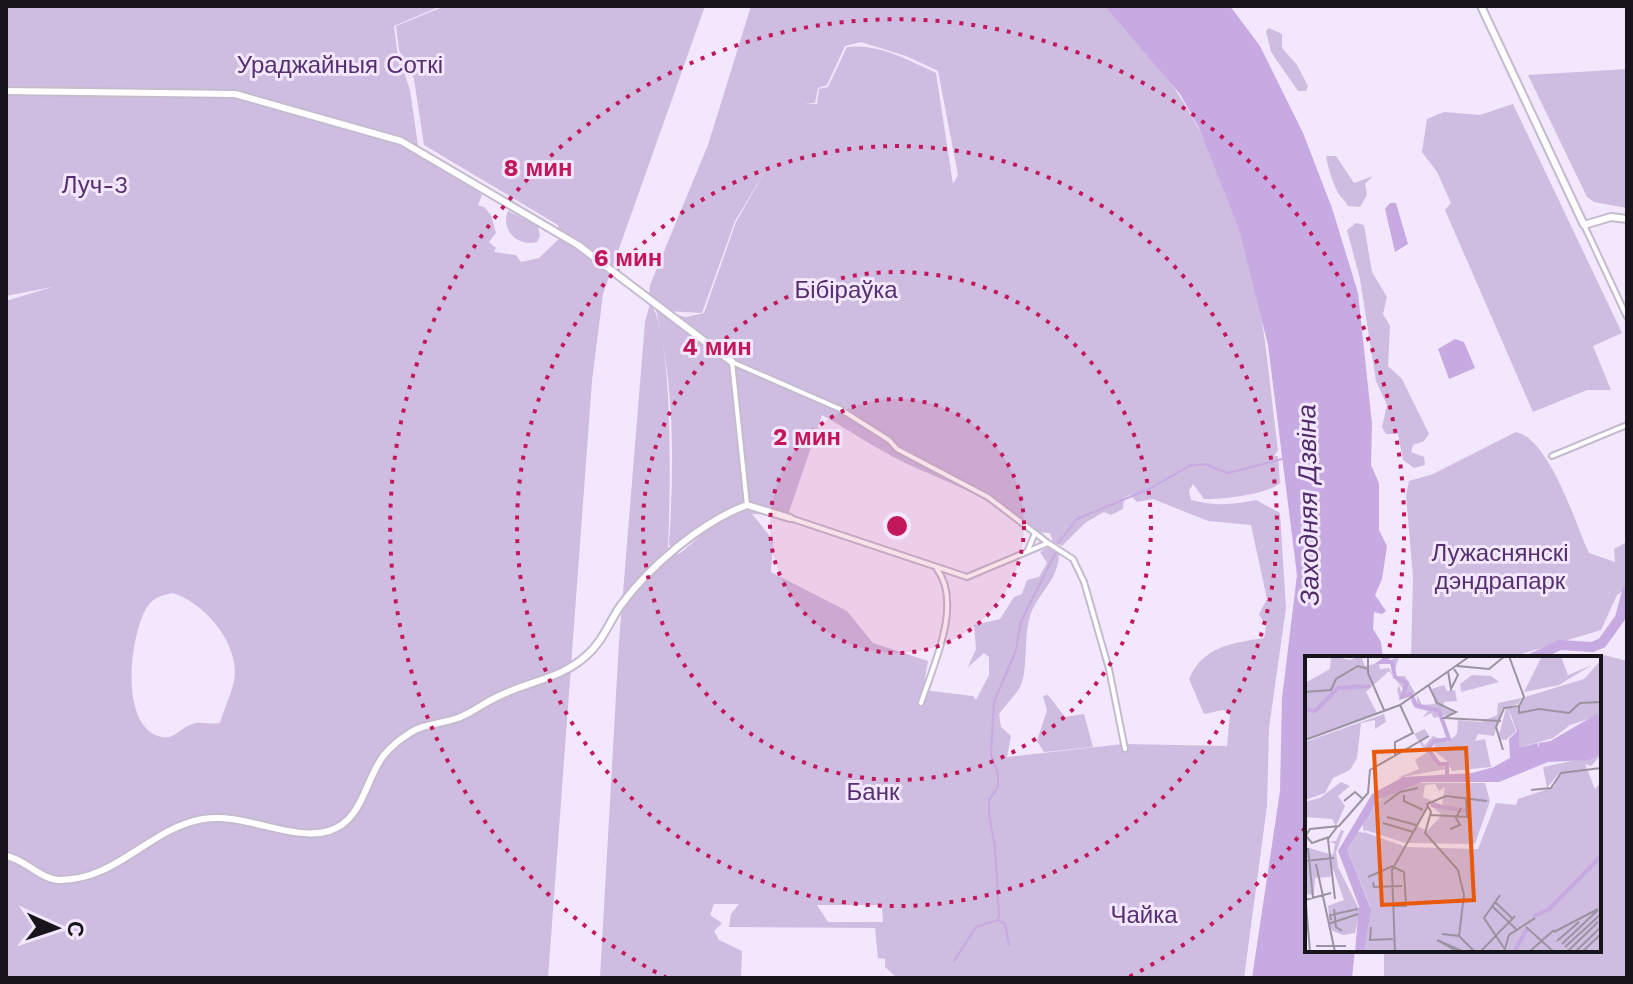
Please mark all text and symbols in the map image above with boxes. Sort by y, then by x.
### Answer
park label: Ураджайныя Соткі [237,51,443,79]
text: 8 мин [504,154,572,182]
park label: Луч-3 [62,171,128,199]
text: 6 мин [594,244,662,272]
park label: Бібіраўка [794,276,898,304]
text: 4 мин [682,333,752,361]
water label: Заходняя Дзвіна [1291,404,1325,606]
text: 2 мин [773,423,841,451]
centre of rings [883,512,911,540]
park label: Лужаснянскі дэндрапарк [1431,539,1569,595]
inset map [1305,656,1601,952]
park label: Банк [847,778,900,806]
north arrow [16,888,96,968]
park label: Чайка [1110,901,1178,929]
text: С [63,920,88,938]

